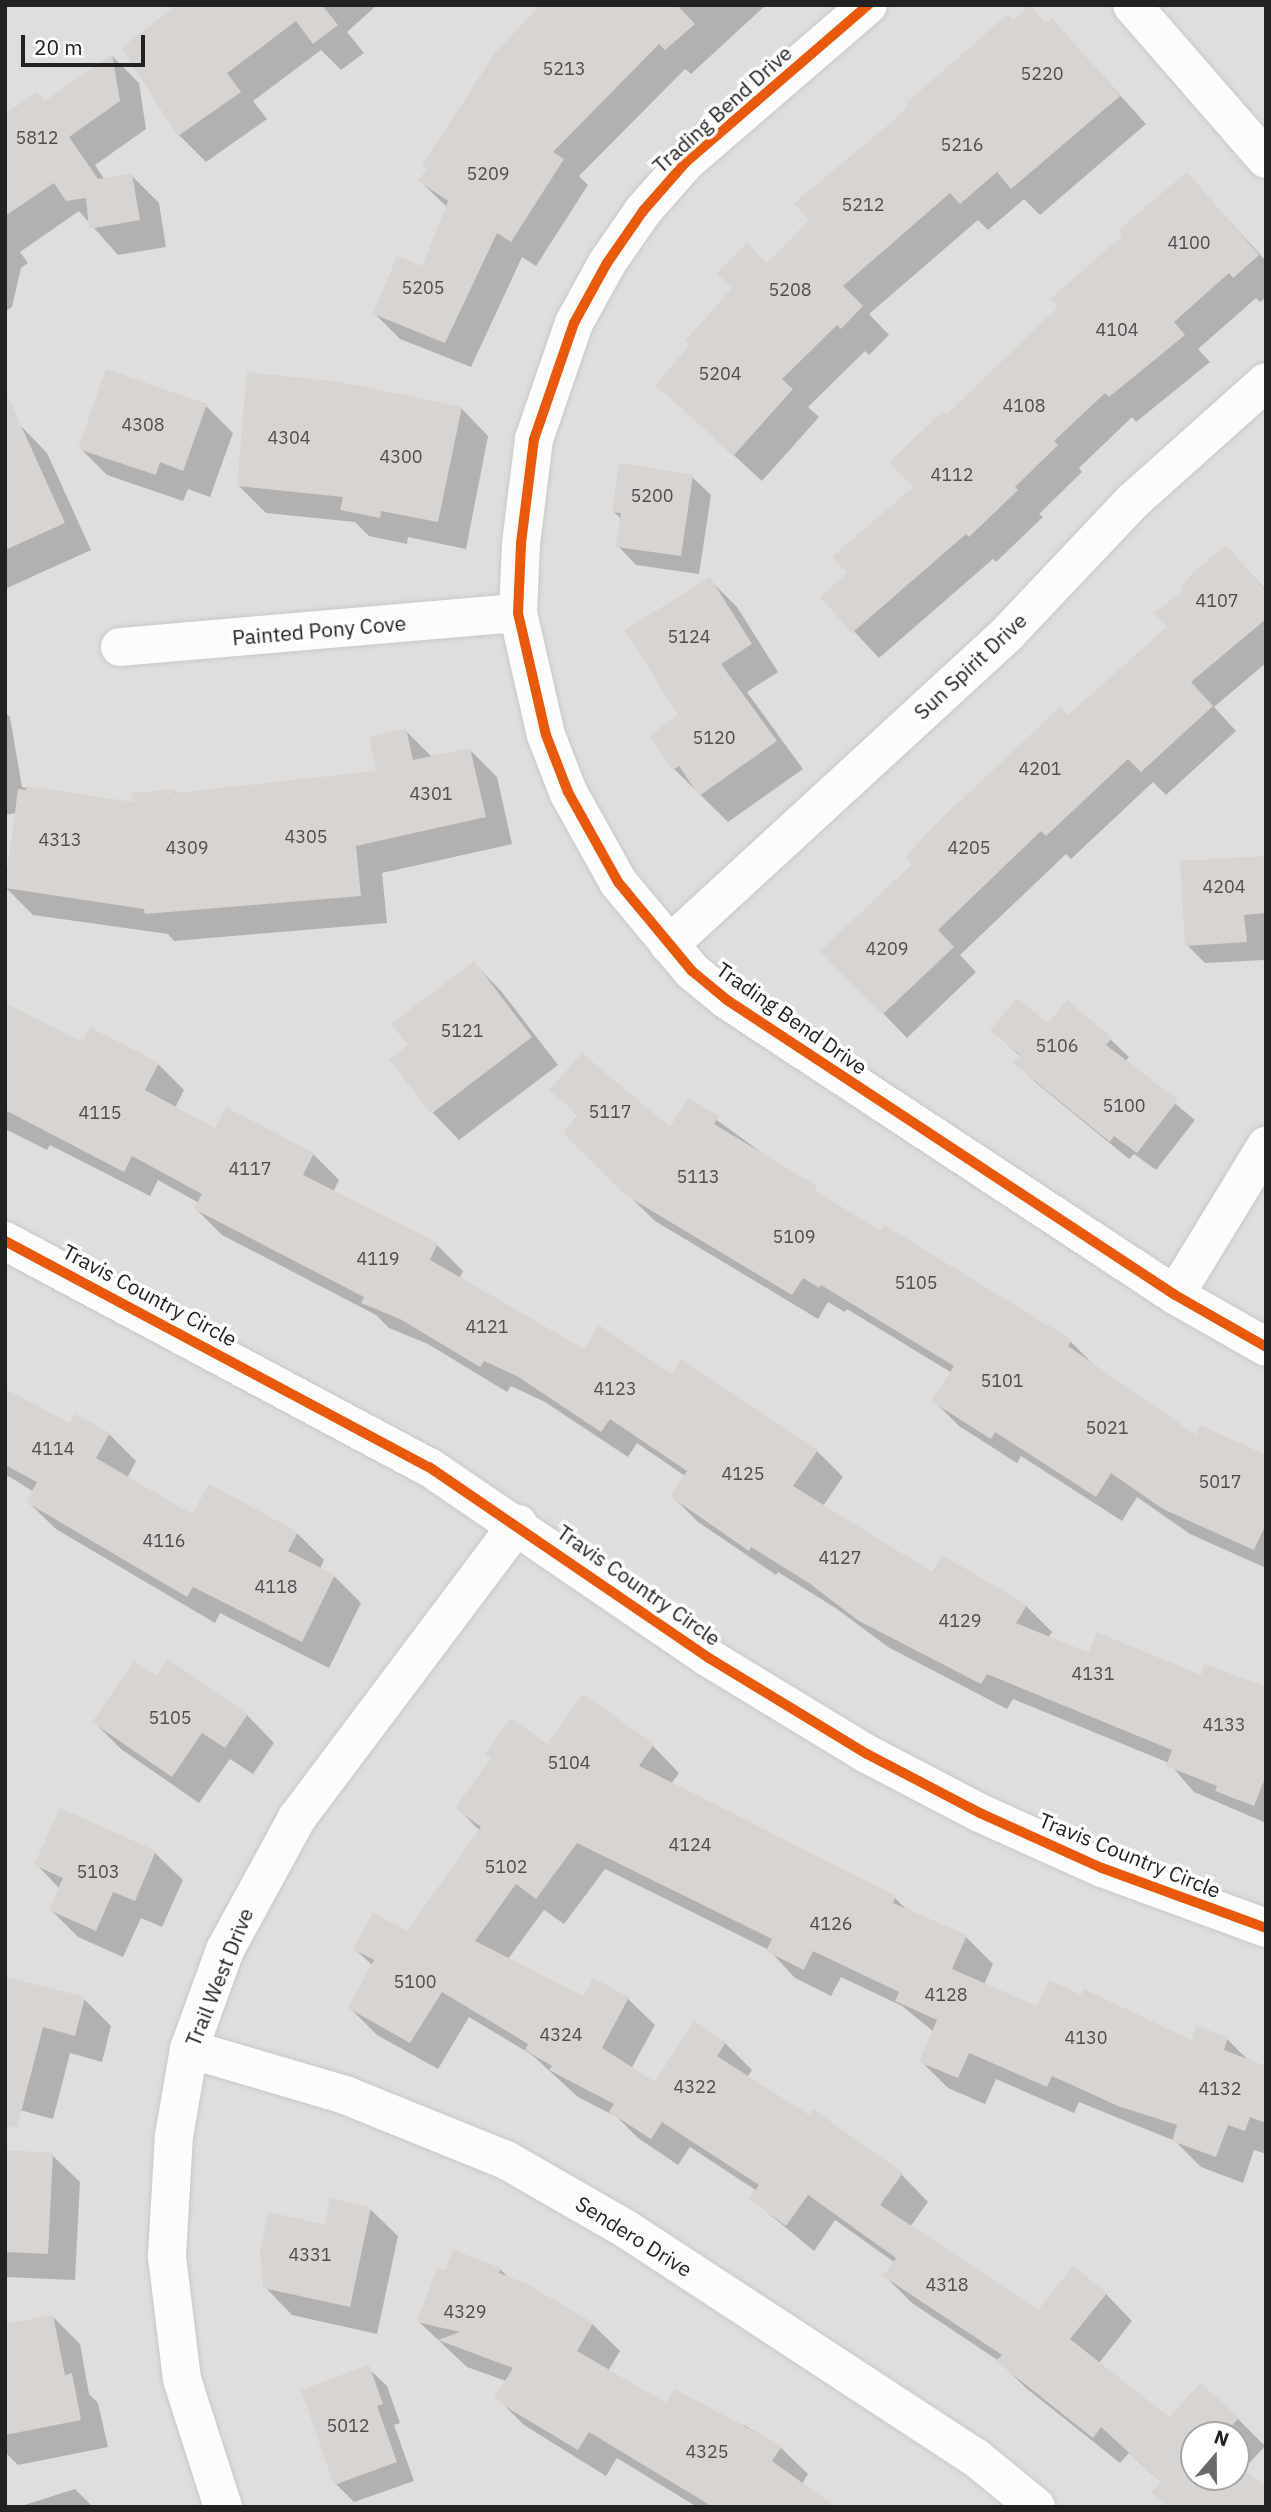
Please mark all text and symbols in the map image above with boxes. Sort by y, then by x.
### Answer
scale bar [24,21,149,65]
text: 20 m [34,33,83,61]
street label: Trading Bend Drive [647,40,797,178]
house number: 5213 [542,58,586,80]
house number: 5220 [1020,63,1064,85]
house number: 5812 [15,127,59,149]
house number: 5216 [940,134,984,156]
house number: 5209 [466,163,510,185]
house number: 5212 [841,194,885,216]
house number: 4100 [1167,232,1211,254]
house number: 5205 [401,277,445,299]
house number: 5208 [768,279,812,301]
house number: 4104 [1095,319,1139,341]
house number: 5204 [698,363,742,385]
house number: 4108 [1002,395,1046,417]
house number: 4308 [121,414,165,436]
house number: 4304 [267,427,311,449]
house number: 4300 [379,446,423,468]
house number: 4112 [930,464,974,486]
house number: 5200 [630,485,674,507]
house number: 4107 [1195,590,1239,612]
street label: Sun Spirit Drive [909,607,1031,725]
street label: Painted Pony Cove [231,610,407,650]
house number: 5124 [667,626,711,648]
house number: 5120 [692,727,736,749]
house number: 4201 [1018,758,1062,780]
house number: 4301 [409,783,453,805]
house number: 4305 [284,826,328,848]
house number: 4313 [38,829,82,851]
house number: 4309 [165,837,209,859]
house number: 4205 [947,837,991,859]
house number: 4204 [1202,876,1246,898]
house number: 4209 [865,938,909,960]
street label: Trading Bend Drive [712,957,872,1079]
house number: 5121 [440,1020,484,1042]
house number: 5106 [1035,1035,1079,1057]
house number: 5100 [1102,1095,1146,1117]
house number: 5117 [588,1101,632,1123]
house number: 4115 [78,1102,122,1124]
house number: 4117 [228,1158,272,1180]
house number: 5113 [676,1166,720,1188]
house number: 5109 [772,1226,816,1248]
street label: Travis Country Circle [59,1238,241,1352]
house number: 4119 [356,1248,400,1270]
house number: 5105 [894,1272,938,1294]
house number: 4121 [465,1316,509,1338]
house number: 5101 [980,1370,1024,1392]
house number: 4123 [593,1378,637,1400]
house number: 5021 [1085,1417,1129,1439]
house number: 4114 [31,1438,75,1460]
house number: 4125 [721,1463,765,1485]
house number: 5017 [1198,1471,1242,1493]
street label: Travis Country Circle [552,1519,726,1651]
house number: 4116 [142,1530,186,1552]
house number: 4127 [818,1547,862,1569]
house number: 4118 [254,1576,298,1598]
house number: 4129 [938,1610,982,1632]
house number: 4131 [1071,1663,1115,1685]
house number: 5105 [148,1707,192,1729]
house number: 4133 [1202,1714,1246,1736]
house number: 5104 [547,1752,591,1774]
street label: Travis Country Circle [1036,1807,1224,1903]
house number: 4124 [668,1834,712,1856]
house number: 5102 [484,1856,528,1878]
house number: 5103 [76,1861,120,1883]
street label: Trail West Drive [180,1904,258,2050]
house number: 4126 [809,1913,853,1935]
house number: 5100 [393,1971,437,1993]
house number: 4128 [924,1984,968,2006]
house number: 4324 [539,2024,583,2046]
house number: 4130 [1064,2027,1108,2049]
house number: 4322 [673,2076,717,2098]
house number: 4132 [1198,2078,1242,2100]
street label: Sendero Drive [571,2190,697,2282]
house number: 4331 [288,2244,332,2266]
house number: 4318 [925,2274,969,2296]
house number: 4329 [443,2301,487,2323]
house number: 5012 [326,2415,370,2437]
north arrow [1180,2421,1250,2491]
text: N [1211,2425,1232,2452]
house number: 4325 [685,2441,729,2463]

